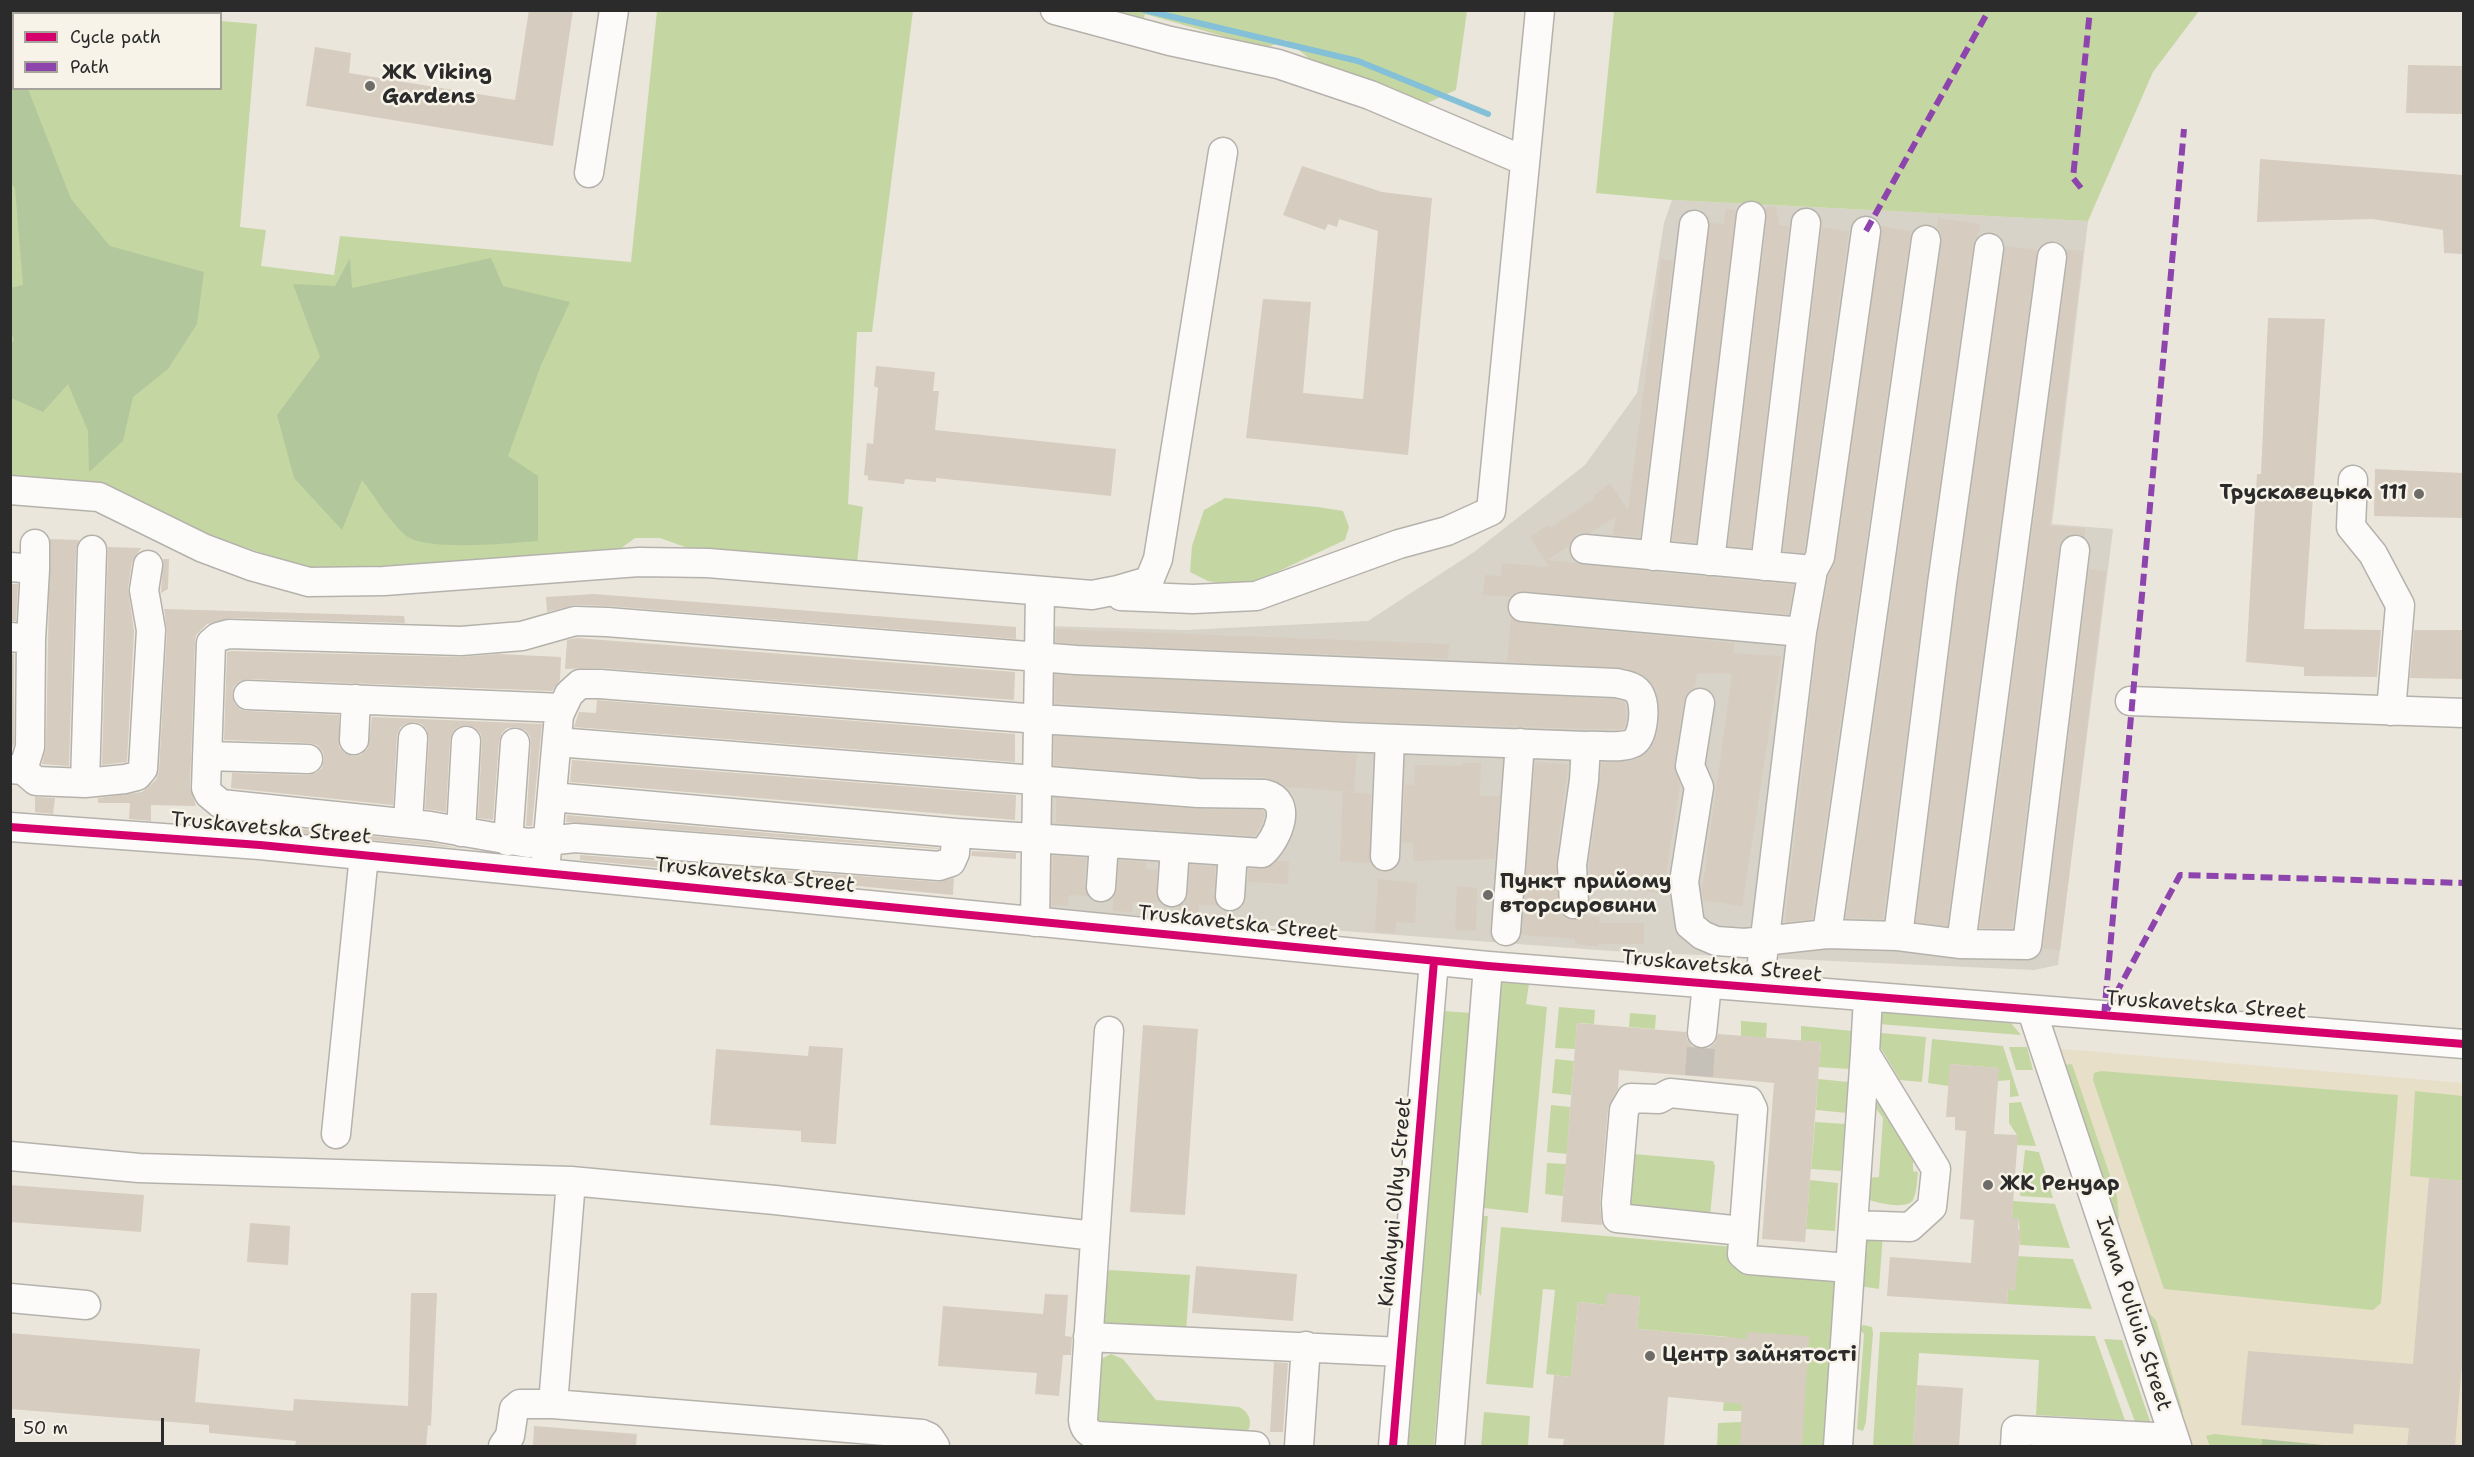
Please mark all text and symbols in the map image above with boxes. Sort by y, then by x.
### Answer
legend [12,12,222,90]
text: Cycle path [70,25,161,49]
text: Path [70,55,109,79]
place label: ЖК Viking Gardens [382,61,492,111]
marker: ЖК Viking Gardens [363,79,377,93]
place label: Трускавецька 111 [2220,481,2407,507]
marker: Трускавецька 111 [2412,487,2426,501]
street label: Truskavetska Street [170,808,372,850]
street label: Truskavetska Street [654,853,856,899]
place label: Пункт прийому вторсировини [1500,870,1672,920]
marker: Пункт прийому вторсировини [1481,888,1495,902]
street label: Truskavetska Street [1137,901,1339,947]
street label: Truskavetska Street [1621,946,1823,988]
street label: Truskavetska Street [2105,986,2307,1026]
street label: Kniahyni Olhy Street [1374,1096,1418,1308]
place label: ЖК Ренуар [2000,1172,2120,1198]
marker: ЖК Ренуар [1981,1178,1995,1192]
street label: Ivana Puliuia Street [2090,1214,2176,1414]
place label: Центр зайнятості [1662,1343,1857,1369]
marker: Центр зайнятості [1643,1349,1657,1363]
scale bar [15,1406,166,1444]
text: 50 m [23,1416,68,1440]

